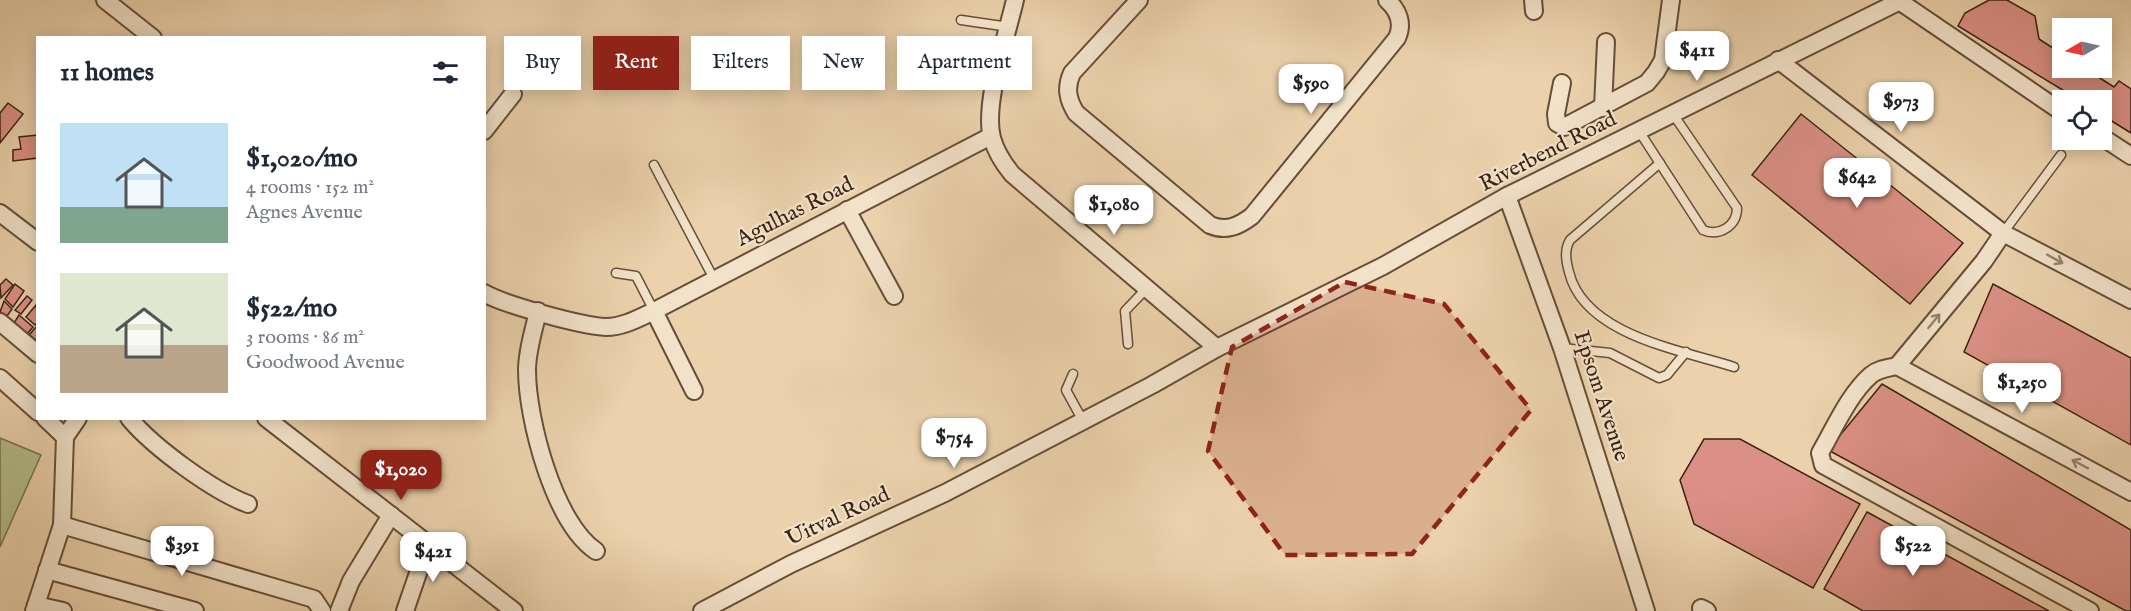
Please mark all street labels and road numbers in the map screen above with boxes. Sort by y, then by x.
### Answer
street label: Riverbend Road [1475,105,1621,199]
street label: Agulhas Road [731,170,858,254]
street label: Epsom Avenue [1567,327,1635,465]
street label: Uitval Road [781,481,895,553]

